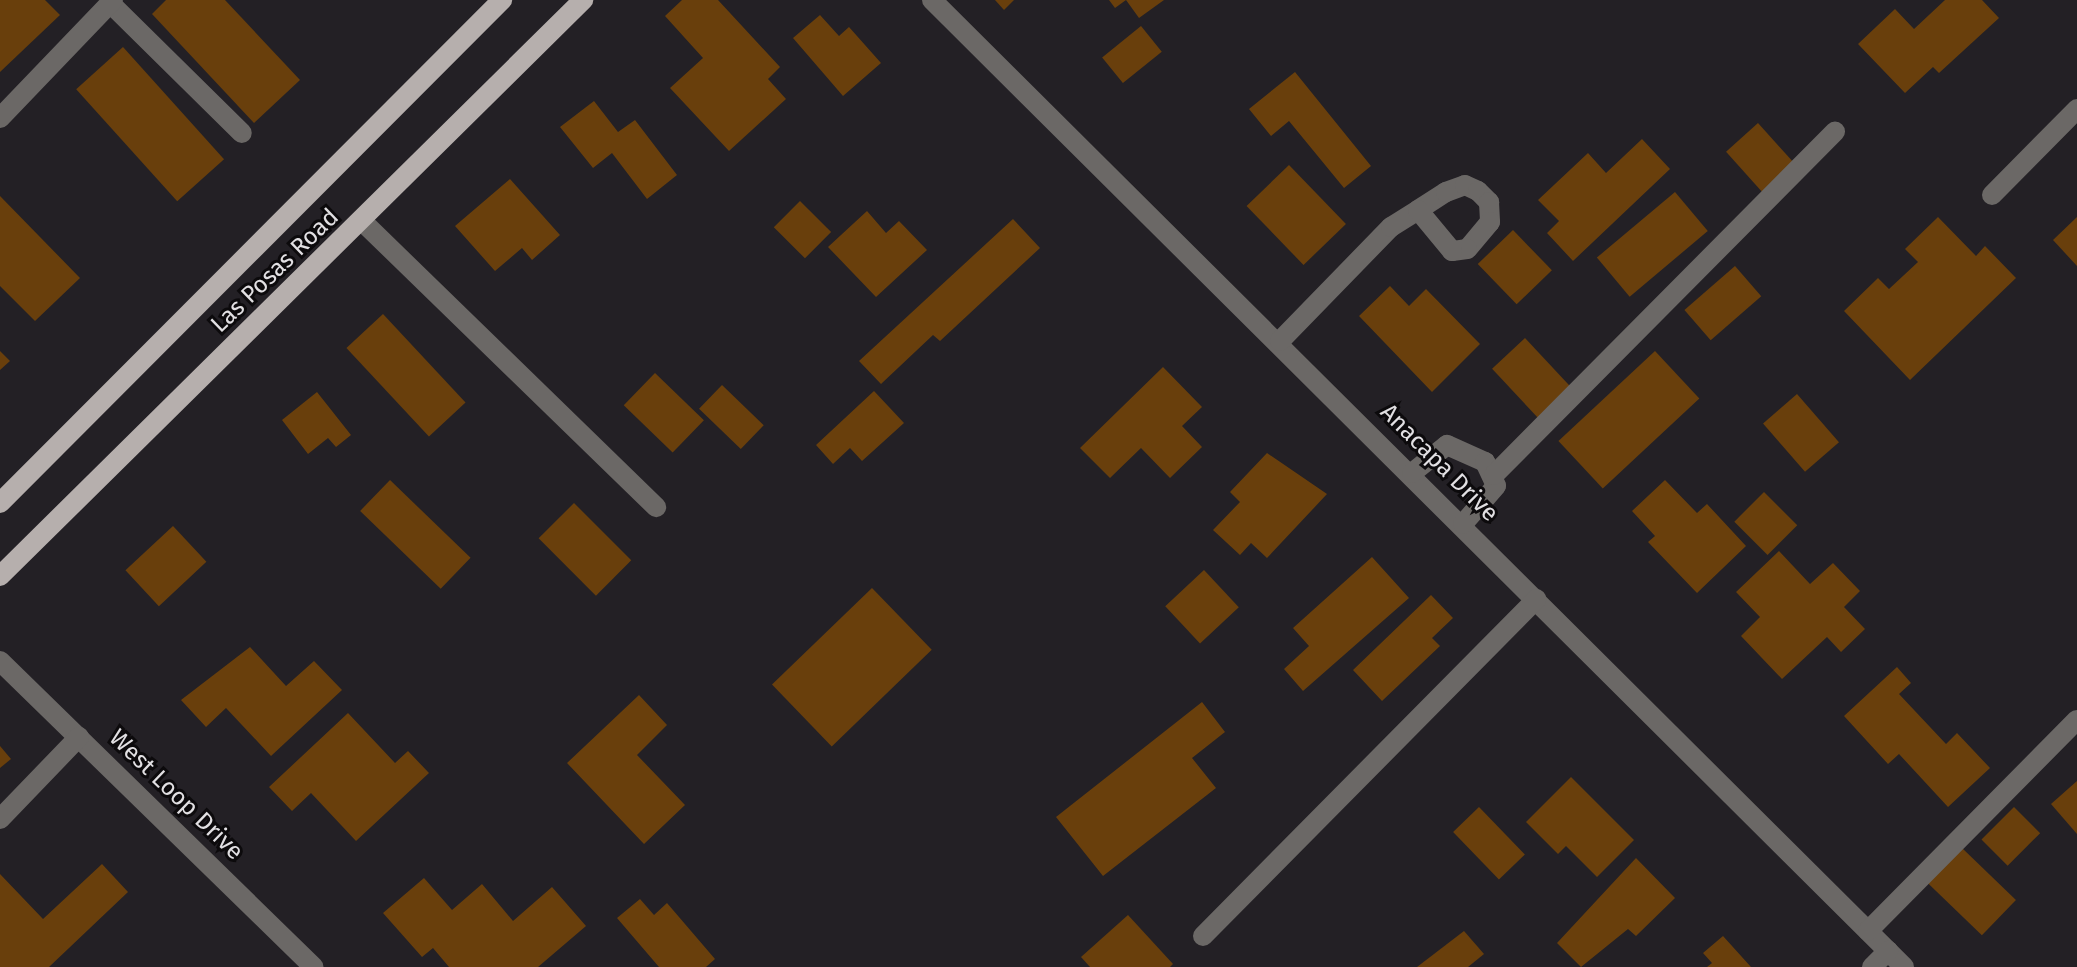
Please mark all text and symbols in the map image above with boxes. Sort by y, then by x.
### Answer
street label: Las Posas Road [205,203,345,339]
street label: Anacapa Drive [1374,398,1504,528]
street label: West Loop Drive [103,724,249,866]

